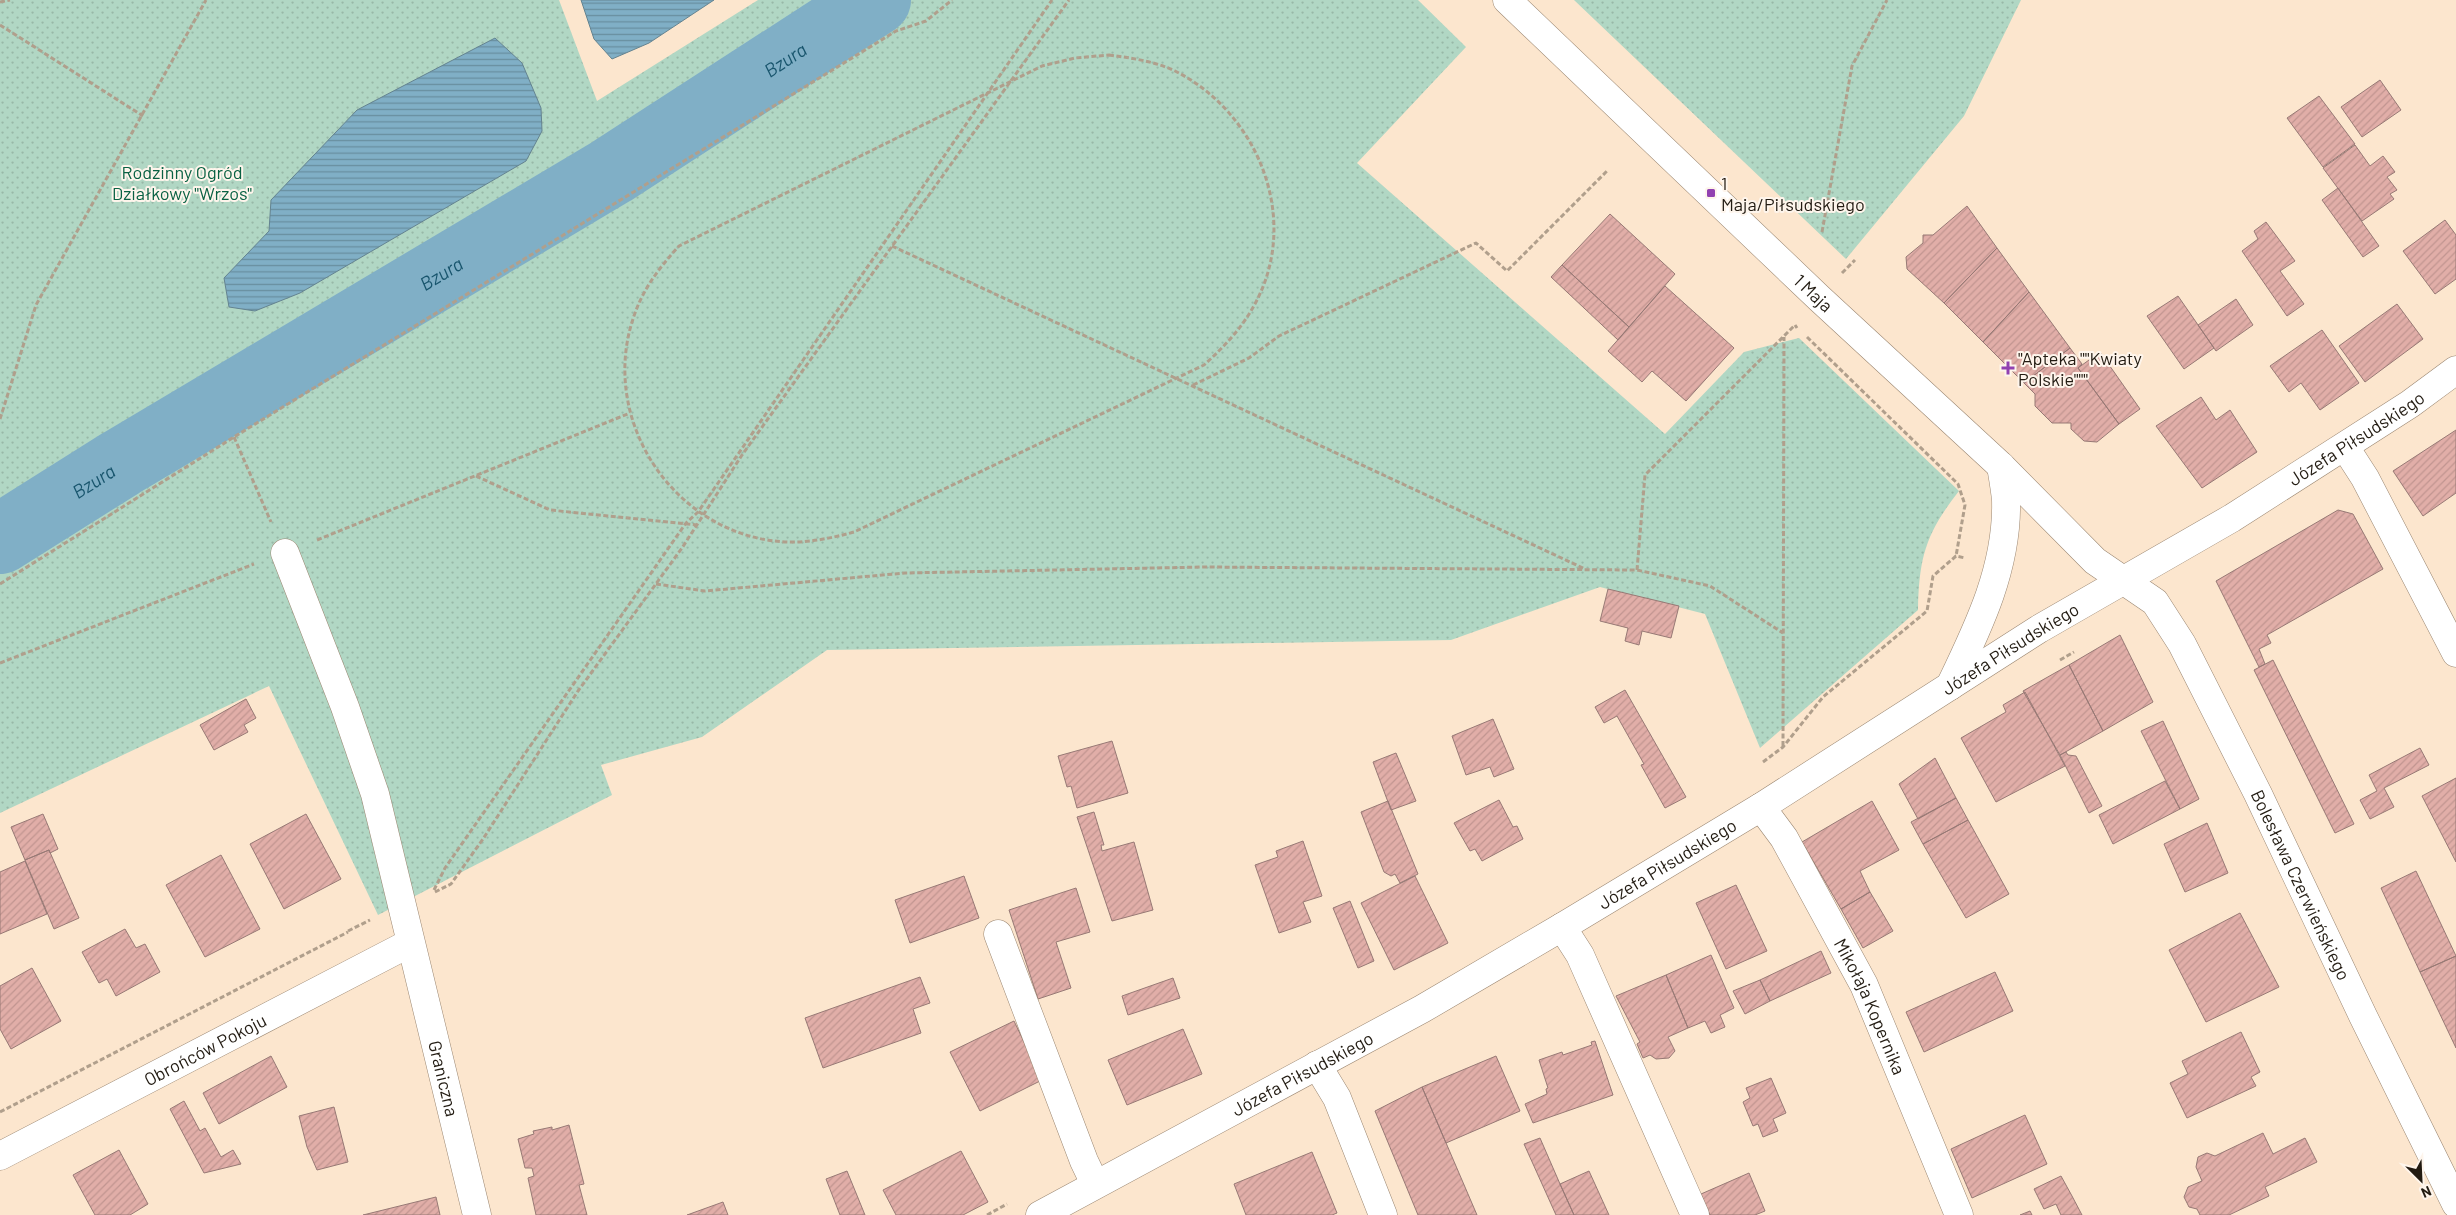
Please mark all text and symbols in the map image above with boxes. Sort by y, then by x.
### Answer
water label: Bzura [759,37,810,81]
park label: Rodzinny Ogród Działkowy "Wrzos" [112,161,252,204]
place label: 1 Maja/Piłsudskiego [1721,172,1865,215]
marker: 1 Maja/Piłsudskiego [1705,187,1717,199]
water label: Bzura [415,251,467,294]
street label: 1 Maja [1790,269,1838,317]
place label: "Apteka ""Kwiaty Polskie""" [2018,347,2142,390]
marker: "Apteka ""Kwiaty Polskie""" [2002,362,2014,374]
street label: Józefa Piłsudskiego [2284,386,2429,490]
water label: Bzura [67,458,119,503]
street label: Józefa Piłsudskiego [1938,598,2083,699]
street label: Bolesława Czerwieńskiego [2247,786,2355,984]
street label: Józefa Piłsudskiego [1594,814,1740,914]
street label: Mikołaja Kopernika [1830,934,1911,1078]
street label: Obrońców Pokoju [140,1009,270,1090]
street label: Józefa Piłsudskiego [1228,1027,1377,1121]
street label: Graniczna [424,1038,464,1119]
north arrow [2396,1155,2446,1205]
text: N [2419,1183,2434,1202]

